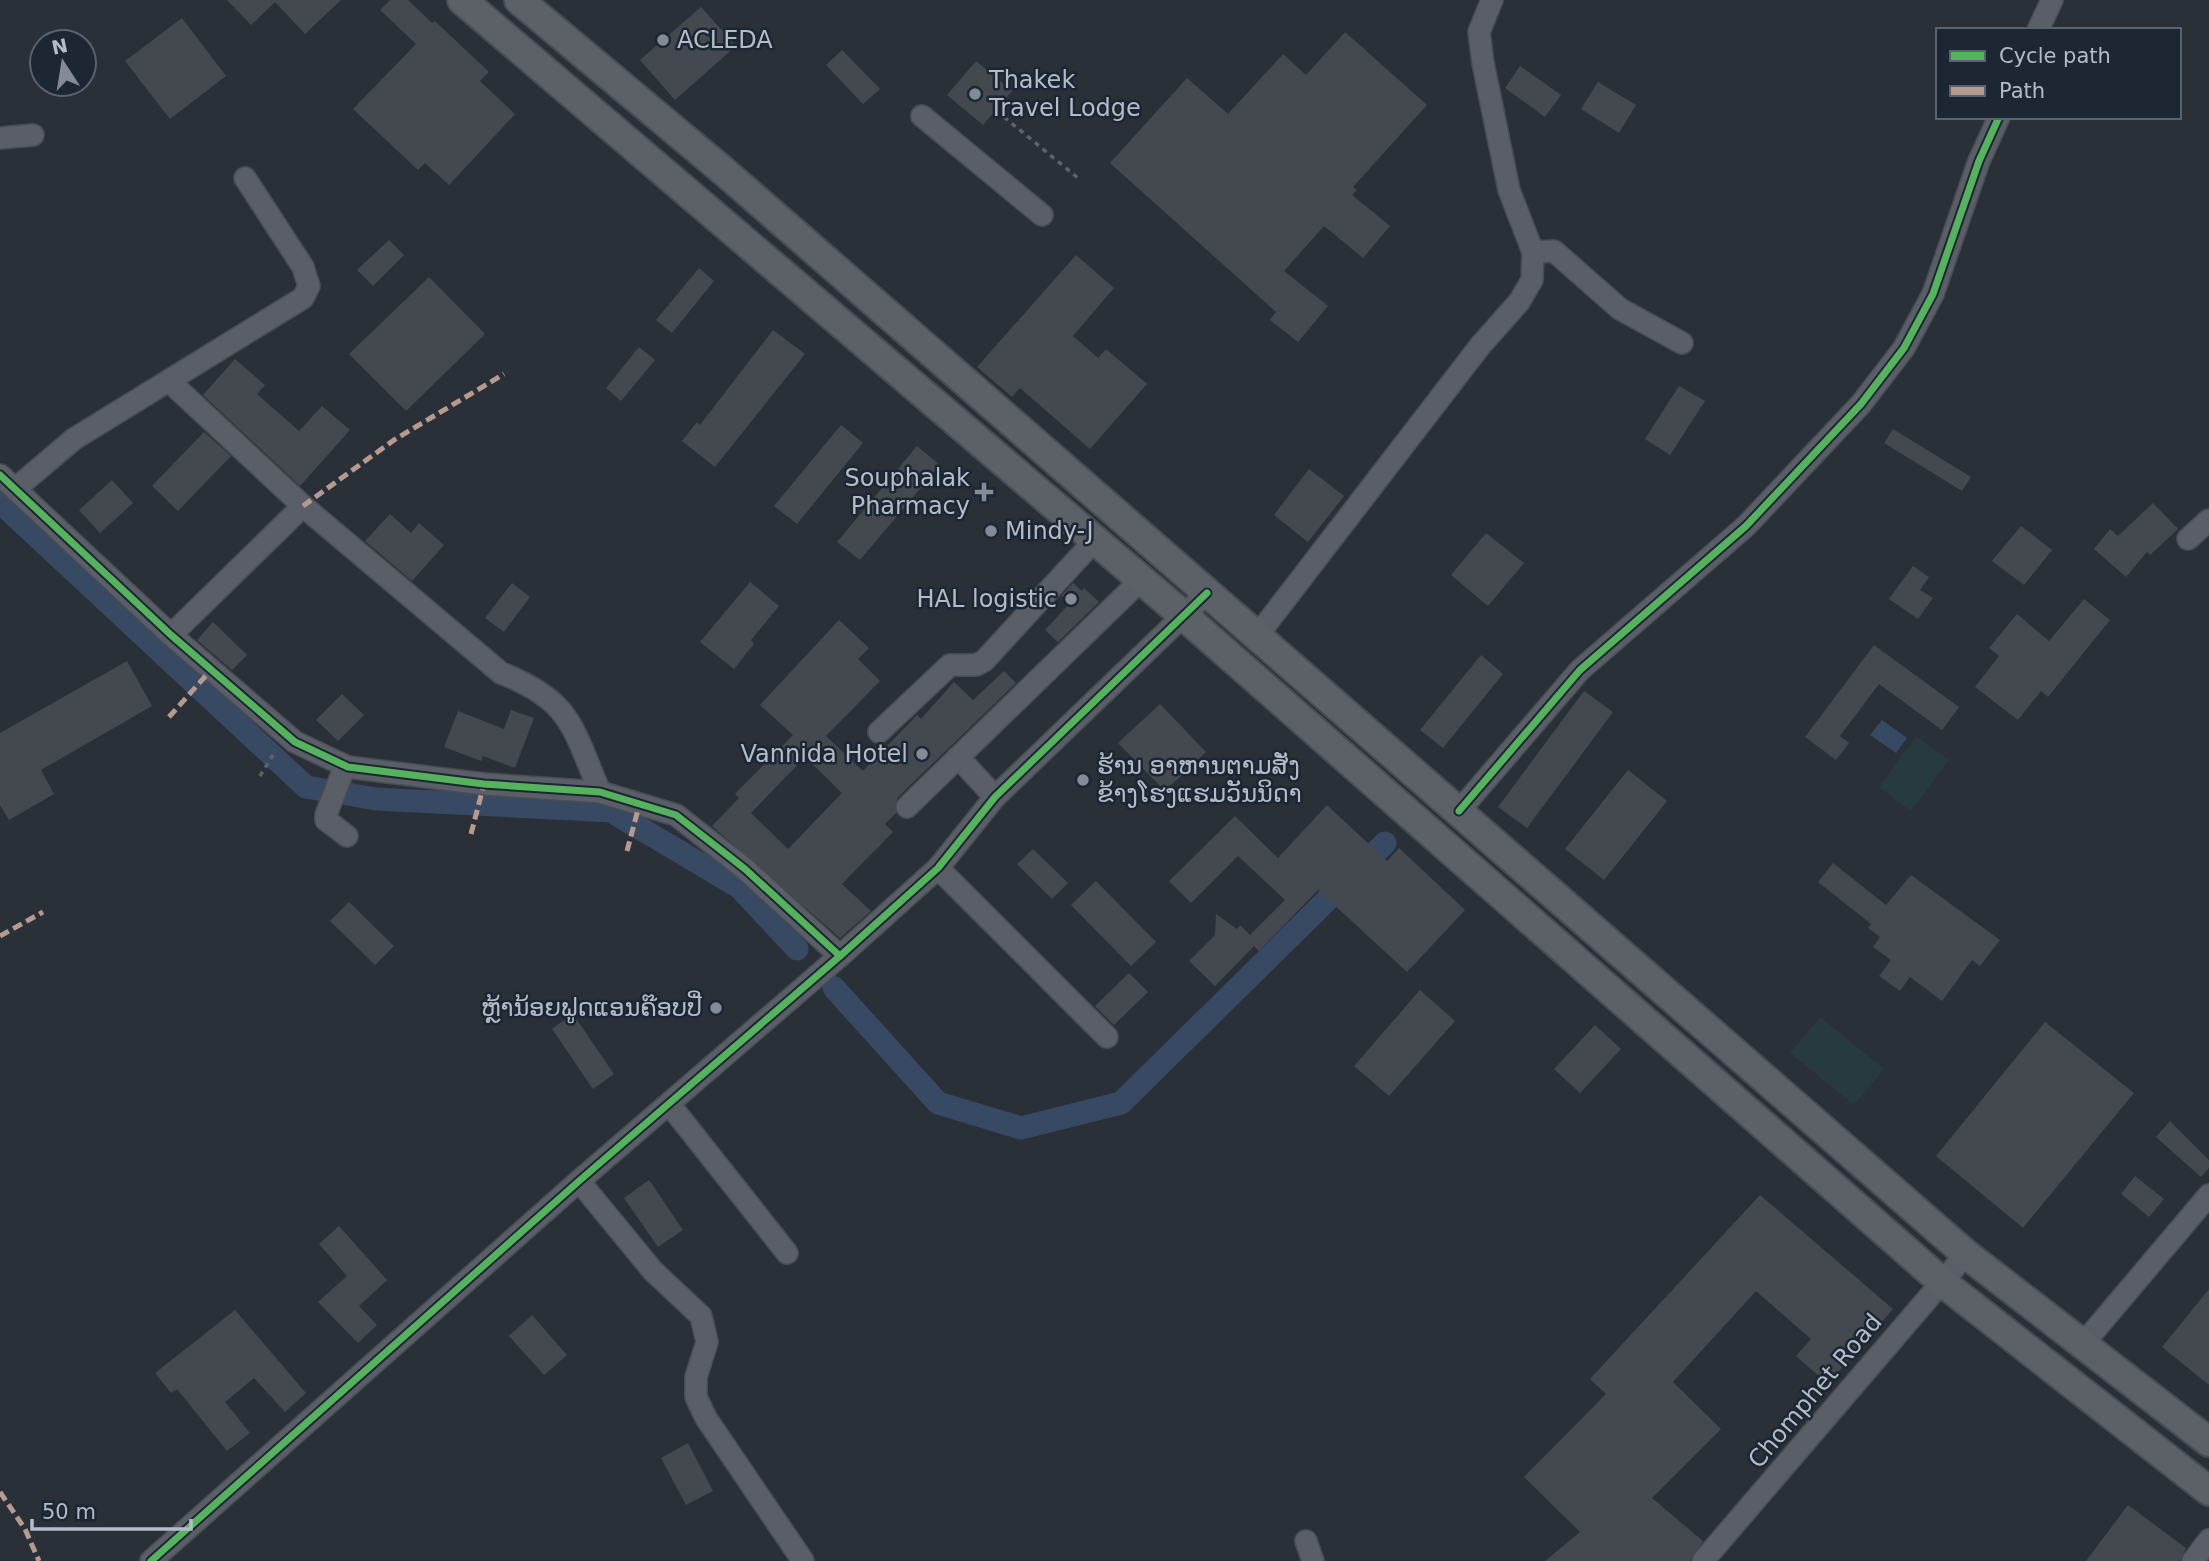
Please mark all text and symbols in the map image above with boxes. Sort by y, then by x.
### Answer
place label: ACLEDA [677,26,773,54]
north arrow [28,28,98,98]
legend [1936,28,2181,119]
marker: ACLEDA [655,32,671,48]
text: N [49,34,70,59]
text: Cycle path [1999,44,2111,68]
place label: Thakek Travel Lodge [988,66,1141,122]
text: Path [1999,79,2045,103]
marker: Thakek Travel Lodge [967,86,983,102]
place label: Souphalak Pharmacy [844,464,970,520]
marker: Souphalak Pharmacy [976,484,992,500]
place label: Mindy-J [1005,517,1094,545]
marker: Mindy-J [983,523,999,539]
place label: HAL logistic [917,585,1057,613]
marker: HAL logistic [1063,591,1079,607]
place label: Vannida Hotel [741,740,908,768]
marker: Vannida Hotel [914,746,930,762]
place label: ຮ້ານ ອາຫານຕາມສັ່ງ ຂ້າງໂຮງແຮມວັນນິດາ [1097,751,1302,808]
marker: ຮ້ານ ອາຫານຕາມສັ່ງ ຂ້າງໂຮງແຮມວັນນິດາ [1075,772,1091,788]
place label: ຫຼ້ານ້ອຍຟູດແອນຄ໊ອບປີ່ [481,990,702,1024]
marker: ຫຼ້ານ້ອຍຟູດແອນຄ໊ອບປີ່ [708,1000,724,1016]
street label: Chomphet Road [1742,1308,1888,1474]
scale bar [32,1488,191,1532]
text: 50 m [42,1500,96,1524]

